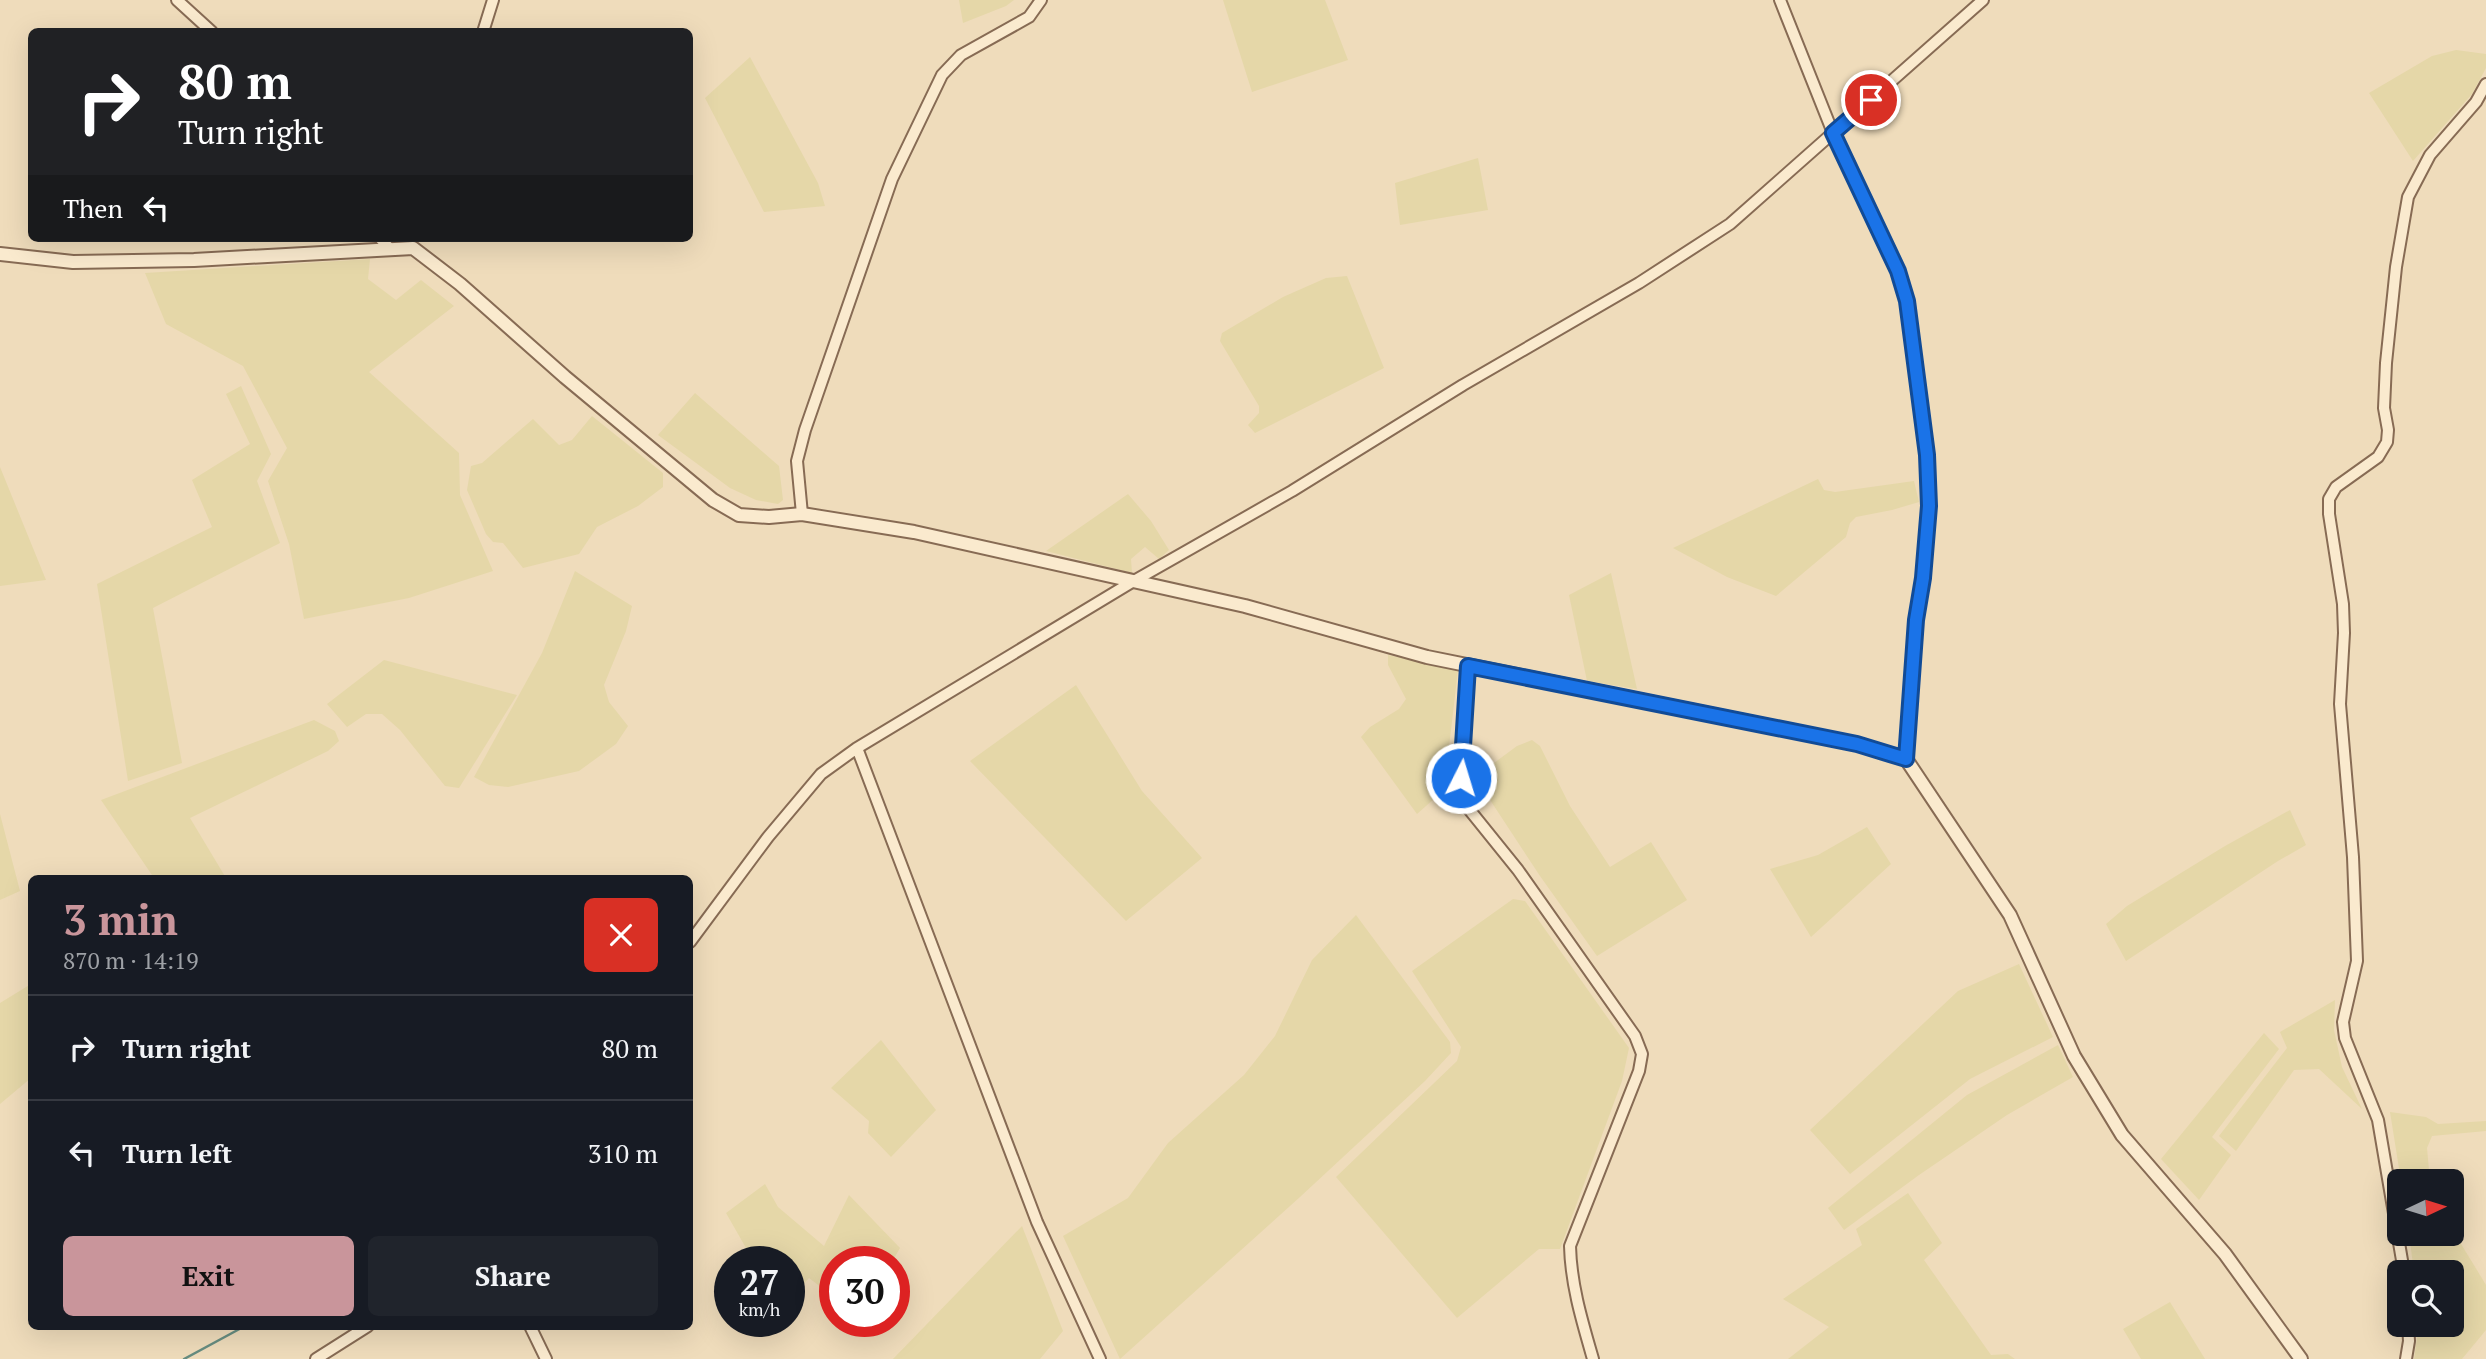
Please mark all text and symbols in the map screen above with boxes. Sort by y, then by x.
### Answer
text: 80 m [178,48,292,113]
icon: right [63,56,154,147]
pin [1841,70,1901,130]
icon: arrive [1852,81,1890,119]
text: Turn right [178,111,324,153]
icon: left [137,189,175,227]
text: Then [63,191,123,225]
position arrow [1424,741,1498,815]
text: 3 min [63,891,178,947]
button: close [584,898,658,972]
text: 870 m · 14:19 [63,945,198,976]
icon: right [63,1029,101,1067]
text: Turn right [122,1031,251,1065]
text: 80 m [602,1031,658,1065]
icon: left [63,1134,101,1172]
text: Turn left [122,1136,232,1170]
text: 310 m [588,1136,658,1170]
north arrow [2387,1169,2464,1246]
map controls [2387,1169,2464,1337]
button: Exit [63,1236,354,1316]
button: Share [368,1236,658,1316]
speed limit sign: 30 [819,1246,910,1337]
text: 27 [740,1259,779,1305]
button: search [2387,1260,2464,1337]
text: km/h [739,1297,780,1321]

